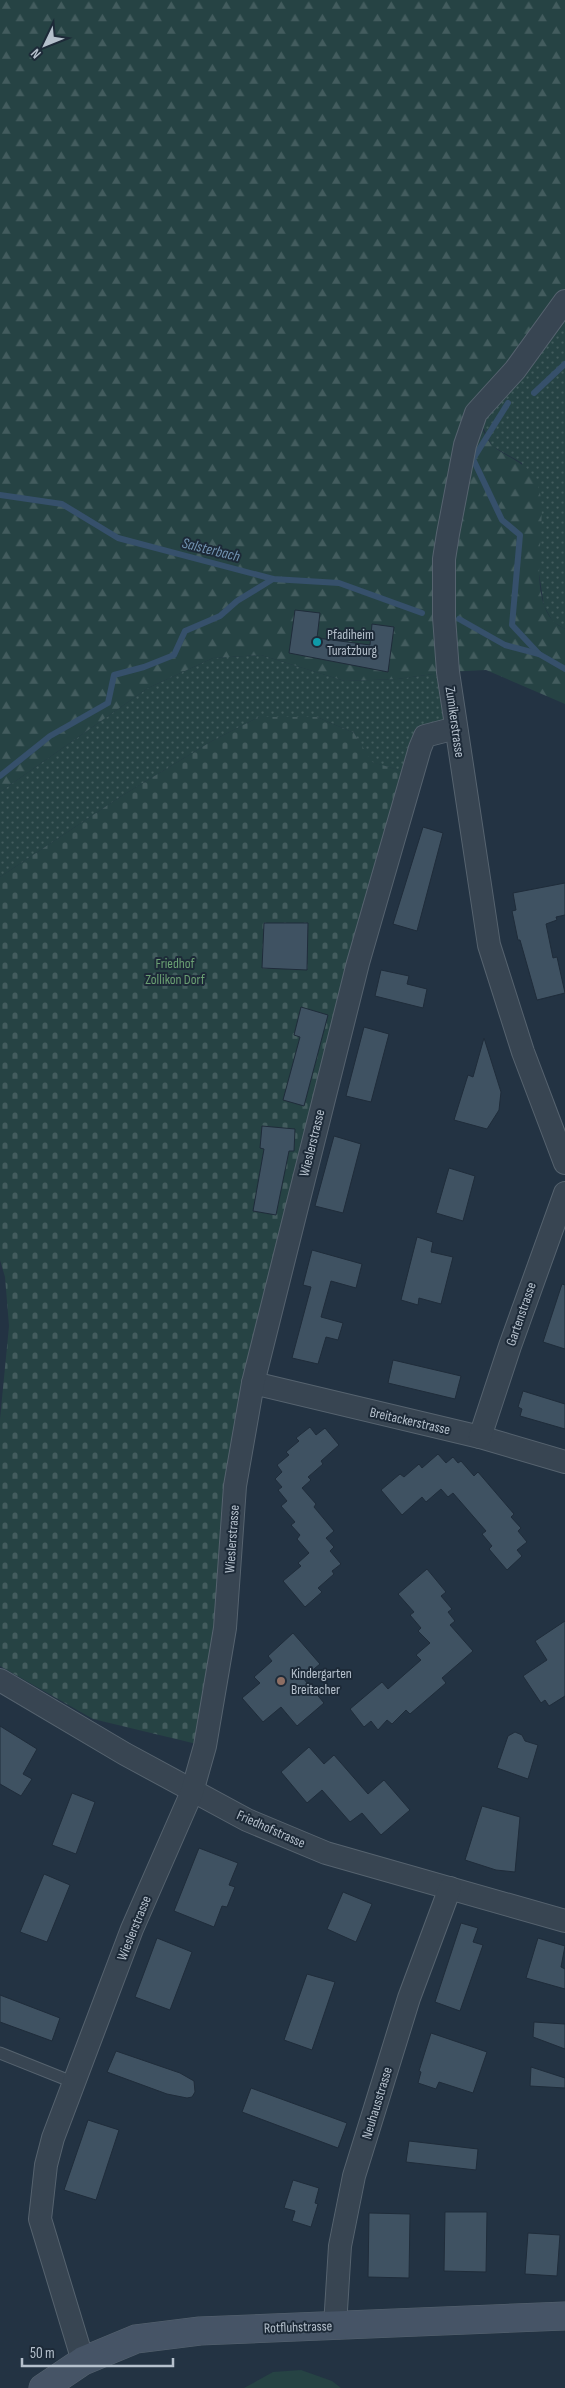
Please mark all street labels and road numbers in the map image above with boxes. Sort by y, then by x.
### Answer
street label: Zumikerstrasse [442,685,468,759]
street label: Wieslerstrasse [295,1108,329,1178]
street label: Gartenstrasse [502,1280,540,1348]
street label: Breitackerstrasse [368,1403,452,1439]
street label: Wieslerstrasse [221,1504,243,1574]
street label: Friedhofstrasse [234,1806,308,1852]
street label: Wieslerstrasse [113,1893,155,1963]
street label: Neuhausstrasse [358,2065,396,2141]
street label: Rotfluhstrasse [264,2317,332,2337]

